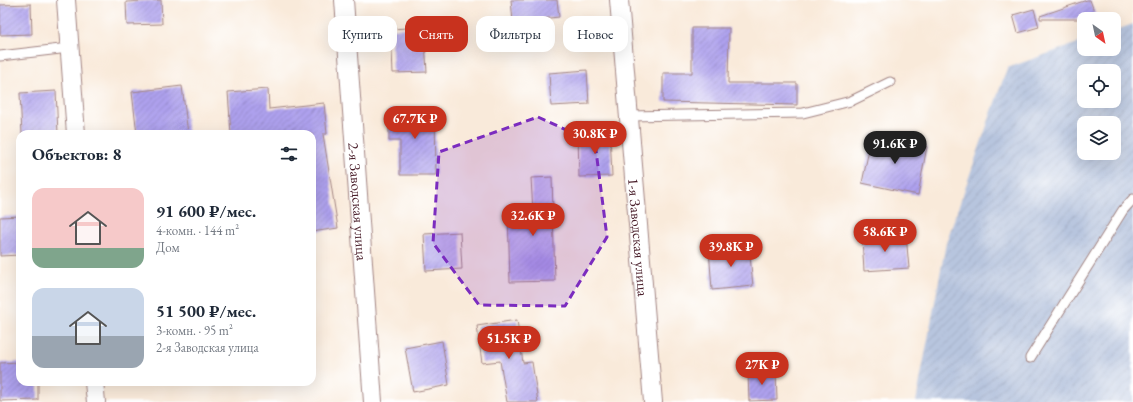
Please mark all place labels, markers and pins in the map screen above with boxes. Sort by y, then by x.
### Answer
pin: 67.7K ₽ [378,106,452,140]
pin: 30.8K ₽ [558,121,632,155]
pin: 91.6K ₽ [858,131,932,165]
pin: 32.6K ₽ [496,203,570,237]
pin: 58.6K ₽ [848,219,922,253]
pin: 39.8K ₽ [694,234,768,268]
pin: 51.5K ₽ [472,326,546,360]
pin: 27K ₽ [734,352,790,386]

